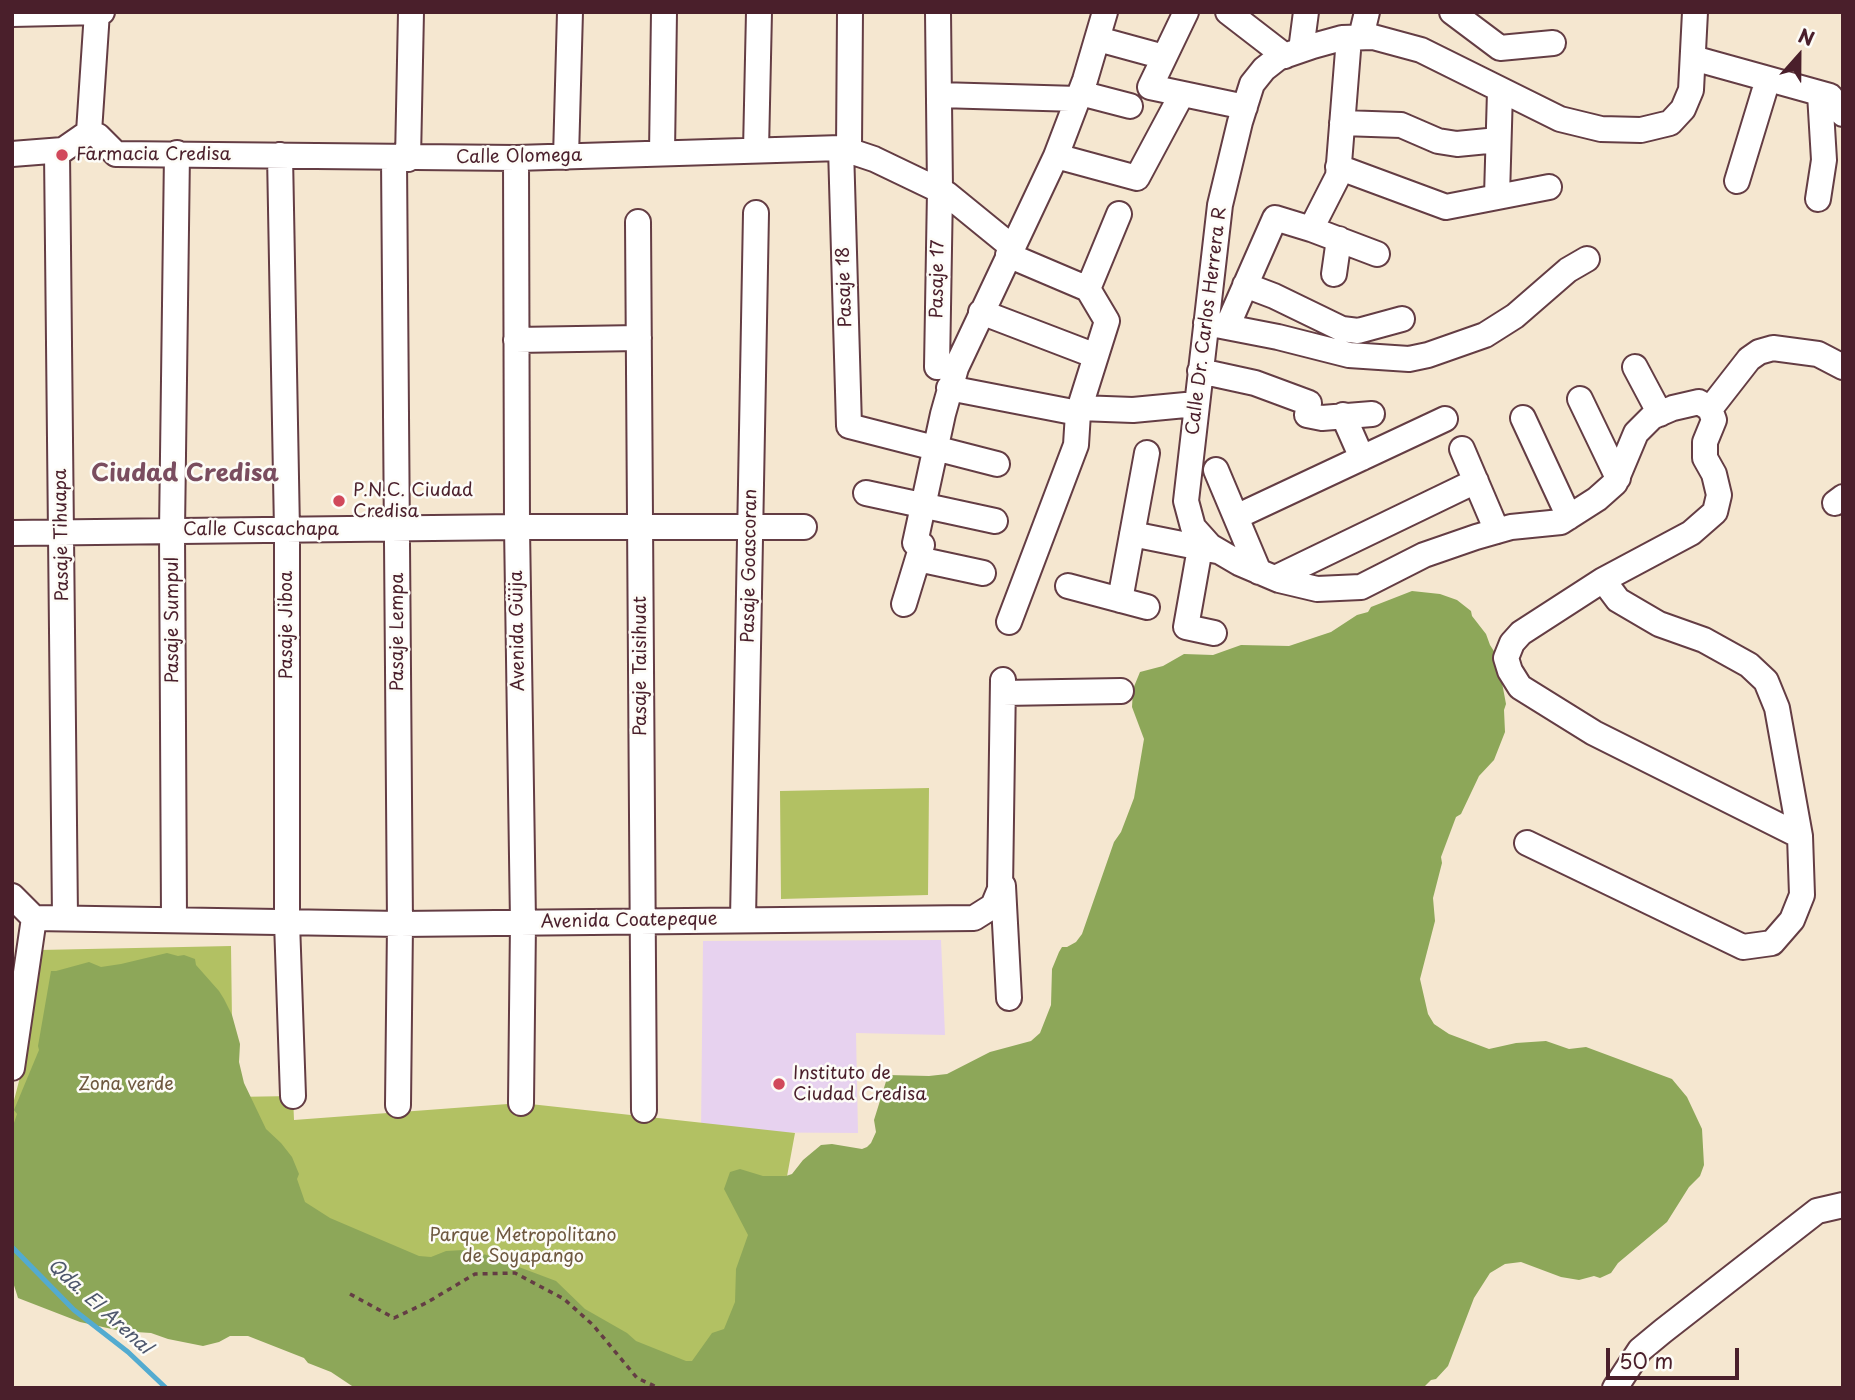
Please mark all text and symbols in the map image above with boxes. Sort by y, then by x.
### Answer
north arrow [1764,21,1834,91]
text: N [1794,21,1819,52]
place label: Farmacia Credisa [76,144,231,166]
street label: Calle Olomega [456,145,582,169]
marker: Farmacia Credisa [54,147,70,163]
street label: Calle Dr. Carlos Herrera R [1182,205,1232,437]
street label: Pasaje 17 [927,239,949,319]
street label: Pasaje 18 [833,246,857,328]
district label: Ciudad Credisa [91,460,279,488]
street label: Pasaje Tihuapa [50,469,74,601]
place label: P.N.C. Ciudad Credisa [353,480,473,522]
street label: Pasaje Goascoran [738,489,762,643]
marker: P.N.C. Ciudad Credisa [331,493,347,509]
street label: Calle Cuscachapa [183,519,339,541]
street label: Pasaje Sumpul [162,557,184,683]
street label: Avenida Güija [506,570,530,692]
street label: Pasaje Jiboa [276,571,298,679]
street label: Pasaje Lempa [387,573,409,691]
street label: Pasaje Taisihuat [630,596,652,736]
street label: Avenida Coatepeque [540,909,718,933]
place label: Instituto de Ciudad Credisa [793,1063,927,1106]
park label: Zona verde [78,1074,174,1096]
marker: Instituto de Ciudad Credisa [771,1076,787,1092]
park label: Parque Metropolitano de Soyapango [430,1225,616,1268]
water label: Qda. El Arenal [42,1254,156,1360]
scale bar [1610,1334,1743,1378]
text: 50 m [1619,1344,1673,1376]

